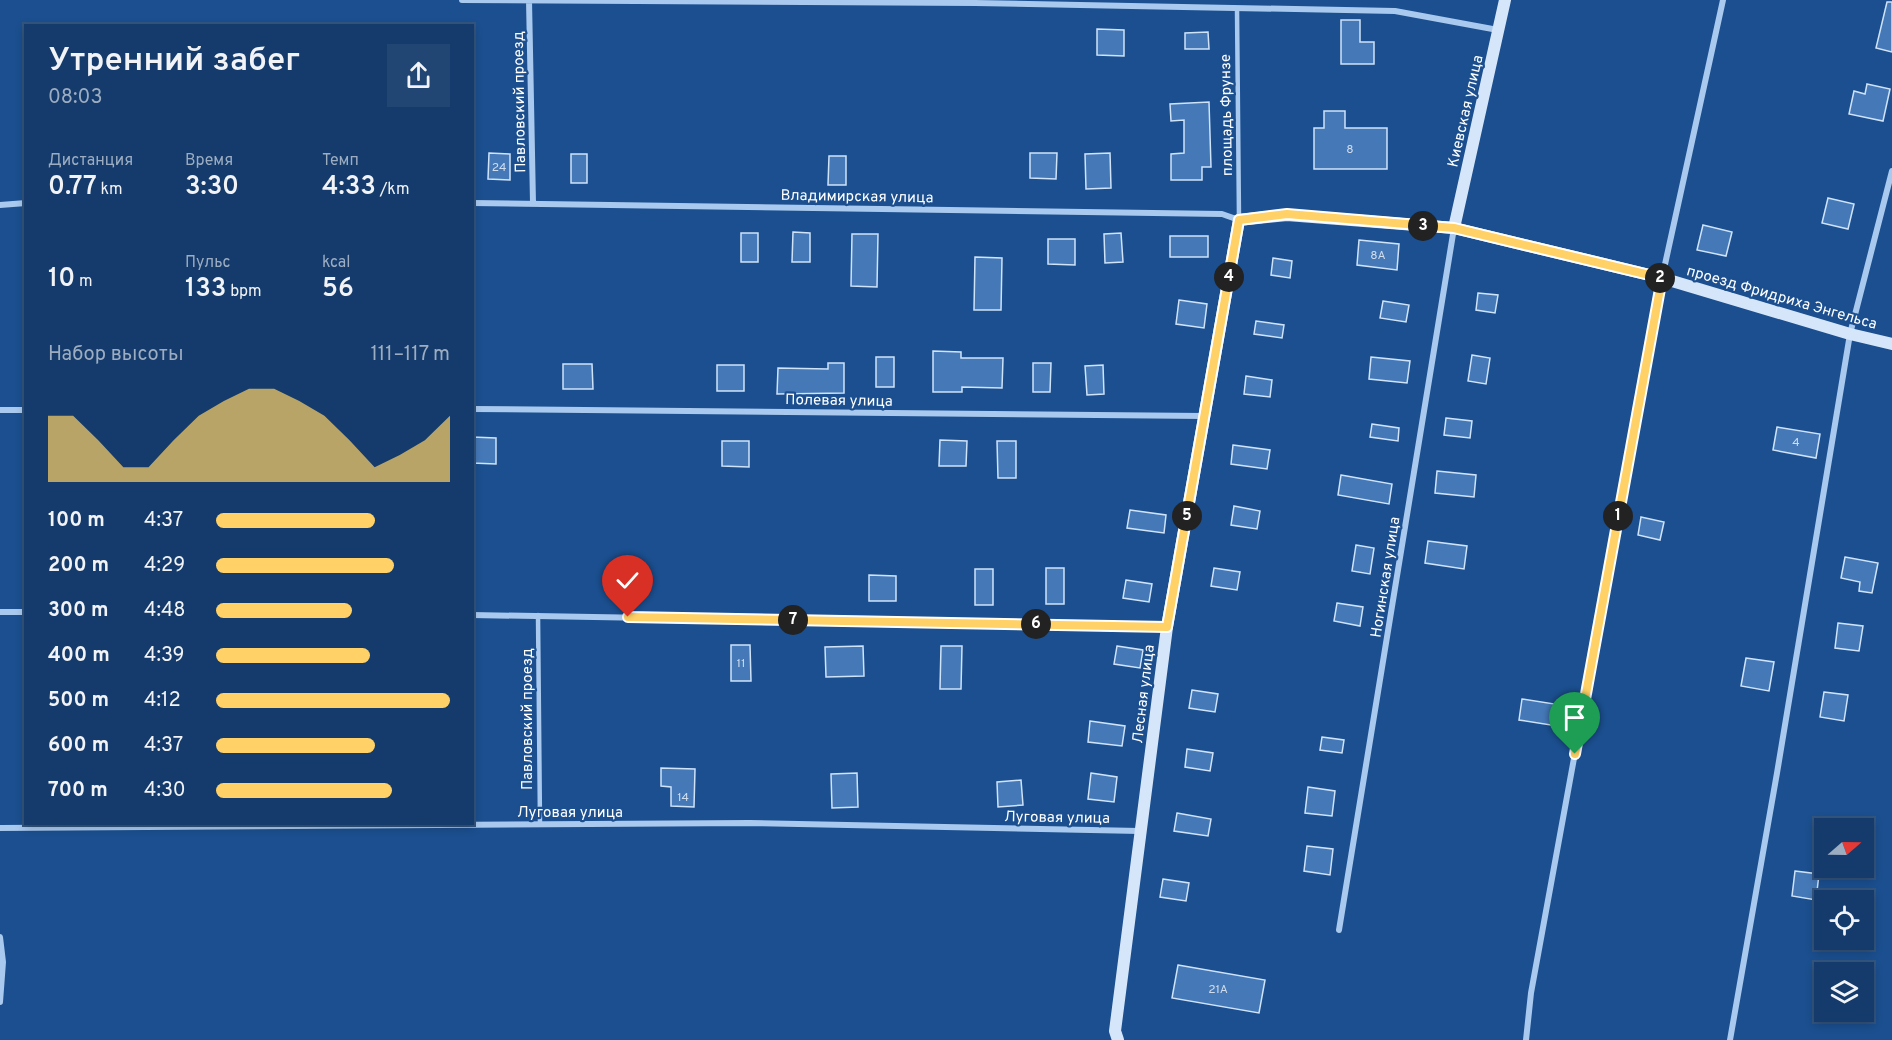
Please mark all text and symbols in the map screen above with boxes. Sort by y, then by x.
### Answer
street label: Павловский проезд [510,31,531,173]
text: Утренний забег [48,41,300,83]
button: share [387,44,450,107]
street label: Киевская улица [1444,53,1489,169]
street label: площадь Фрунзе [1217,54,1238,176]
text: 08:03 [48,85,102,111]
house number: 8 [1346,142,1354,158]
text: Дистанция [48,151,133,171]
text: Время [185,151,233,171]
text: Темп [322,151,359,171]
house number: 24 [492,160,506,176]
text: 0.77 [48,171,97,204]
text: 3:30 [185,171,239,204]
text: 4:33 [322,171,376,204]
text: km [97,180,123,200]
text: /km [376,180,410,200]
street label: Владимирская улица [780,187,934,208]
pin: 3 [1408,211,1438,241]
text: 3 [1418,216,1428,236]
house number: 8А [1370,248,1386,264]
text: Пульс [185,253,231,273]
text: kcal [322,253,350,273]
pin: 4 [1214,262,1244,292]
street label: проезд Фридриха Энгельса [1684,262,1879,335]
text: 10 [48,263,75,296]
pin: 2 [1645,263,1675,293]
text: 4 [1224,267,1234,287]
text: 2 [1655,268,1665,288]
text: m [75,272,92,292]
text: 133 [185,273,226,306]
text: 56 [322,273,354,306]
text: bpm [226,282,262,302]
text: Набор высоты [48,342,184,368]
text: 111–117 m [370,342,450,368]
street label: Полевая улица [785,391,893,412]
house number: 4 [1792,435,1800,451]
pin: 5 [1172,501,1202,531]
pin: 1 [1603,501,1633,531]
text: 5 [1182,506,1192,526]
text: 1 [1615,506,1621,526]
text: 100 m [48,508,105,534]
text: 4:37 [144,508,183,534]
street label: Ногинская улица [1368,515,1405,639]
text: 200 m [48,553,109,579]
text: 4:29 [144,553,185,579]
pin [602,555,653,617]
icon: check [611,564,644,597]
text: 300 m [48,598,109,624]
text: 4:48 [144,598,186,624]
pin: 7 [778,605,808,635]
pin: 6 [1021,609,1051,639]
text: 7 [789,610,797,630]
text: 6 [1031,614,1041,634]
text: 400 m [48,643,110,669]
text: 4:39 [144,643,185,669]
street label: Лесная улица [1129,644,1160,745]
street label: Павловский проезд [519,648,538,790]
house number: 11 [737,656,745,672]
text: 500 m [48,688,109,714]
text: 4:12 [144,688,181,714]
pin [1549,692,1600,754]
icon: arrive [1558,701,1591,734]
text: 600 m [48,733,109,759]
text: 4:37 [144,733,183,759]
text: 700 m [48,778,108,804]
text: 4:30 [144,778,186,804]
house number: 14 [677,790,689,806]
street label: Луговая улица [517,804,623,823]
street label: Луговая улица [1004,808,1110,829]
north arrow [1814,818,1874,878]
map controls [1814,818,1874,1022]
button: locate [1814,890,1874,950]
button: layers [1814,962,1874,1022]
house number: 21А [1208,982,1228,998]

